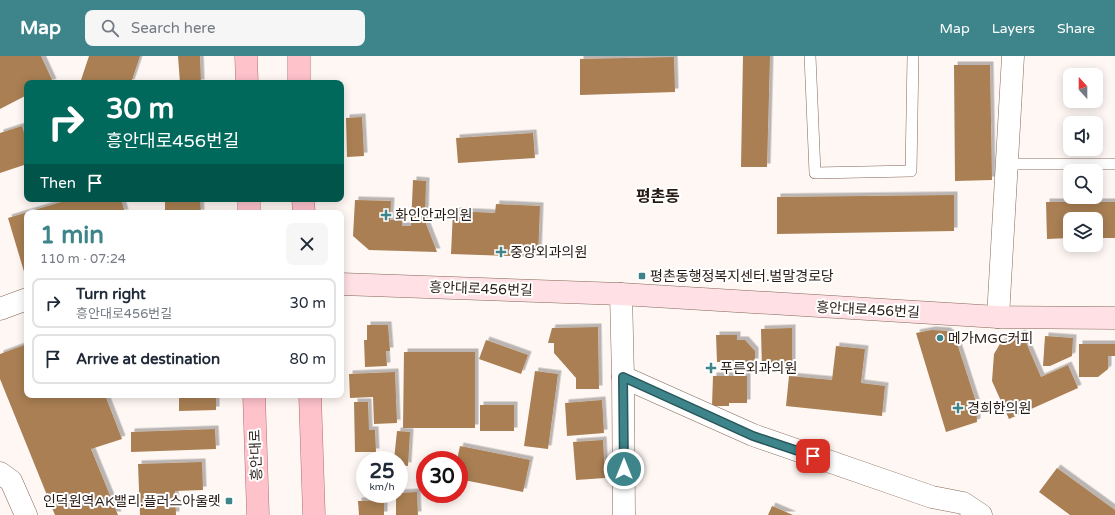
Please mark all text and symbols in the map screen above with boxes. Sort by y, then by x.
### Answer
search box [85,10,365,46]
text: Map [20,17,61,39]
icon: search [99,17,121,39]
text: Search here [131,19,215,37]
text: Map [940,20,970,37]
text: Layers [992,20,1035,37]
text: Share [1057,20,1095,37]
north arrow [1063,68,1103,108]
map controls [1063,68,1103,252]
text: 30 m [106,92,174,126]
icon: right [40,96,92,148]
button: sound [1063,116,1103,156]
text: 흥안대로456번길 [106,130,239,152]
button: search [1063,164,1103,204]
icon: arrive [84,172,106,194]
text: Then [40,174,76,192]
district label: 평촌동 [636,187,680,207]
place label: 화인안과의원 [395,207,472,224]
marker: 화인안과의원 [380,209,392,221]
button: layers [1063,212,1103,252]
text: 1 min [40,221,104,250]
button: close [286,223,328,265]
place label: 중앙외과의원 [510,244,587,261]
marker: 중앙외과의원 [495,246,507,258]
text: 110 m · 07:24 [40,251,126,267]
place label: 평촌동행정복지센터.벌말경로당 [650,268,834,285]
marker: 평촌동행정복지센터.벌말경로당 [637,271,647,281]
street label: 흥안대로456번길 [429,279,533,299]
text: Turn right [76,285,146,303]
icon: right [42,292,64,314]
text: 30 m [289,294,326,312]
street label: 흥안대로456번길 [816,299,920,321]
text: 흥안대로456번길 [76,306,172,322]
place label: 메가MGC커피 [948,330,1033,347]
marker: 메가MGC커피 [935,333,945,343]
icon: arrive [42,348,64,370]
text: Arrive at destination [76,350,220,368]
text: 80 m [289,350,326,368]
place label: 푸른외과의원 [720,360,797,377]
marker: 푸른외과의원 [705,362,717,374]
place label: 경희한의원 [967,400,1031,417]
marker: 경희한의원 [952,402,964,414]
street label: 흥안대로 [247,429,265,481]
pin [796,439,830,473]
icon: arrive [802,445,824,467]
position arrow [603,448,645,490]
speed limit sign: 30 [416,451,468,503]
text: 25 [369,460,395,484]
text: km/h [369,481,395,493]
place label: 인덕원역AK밸리.플러스아울렛 [43,493,221,510]
marker: 인덕원역AK밸리.플러스아울렛 [224,496,234,506]

